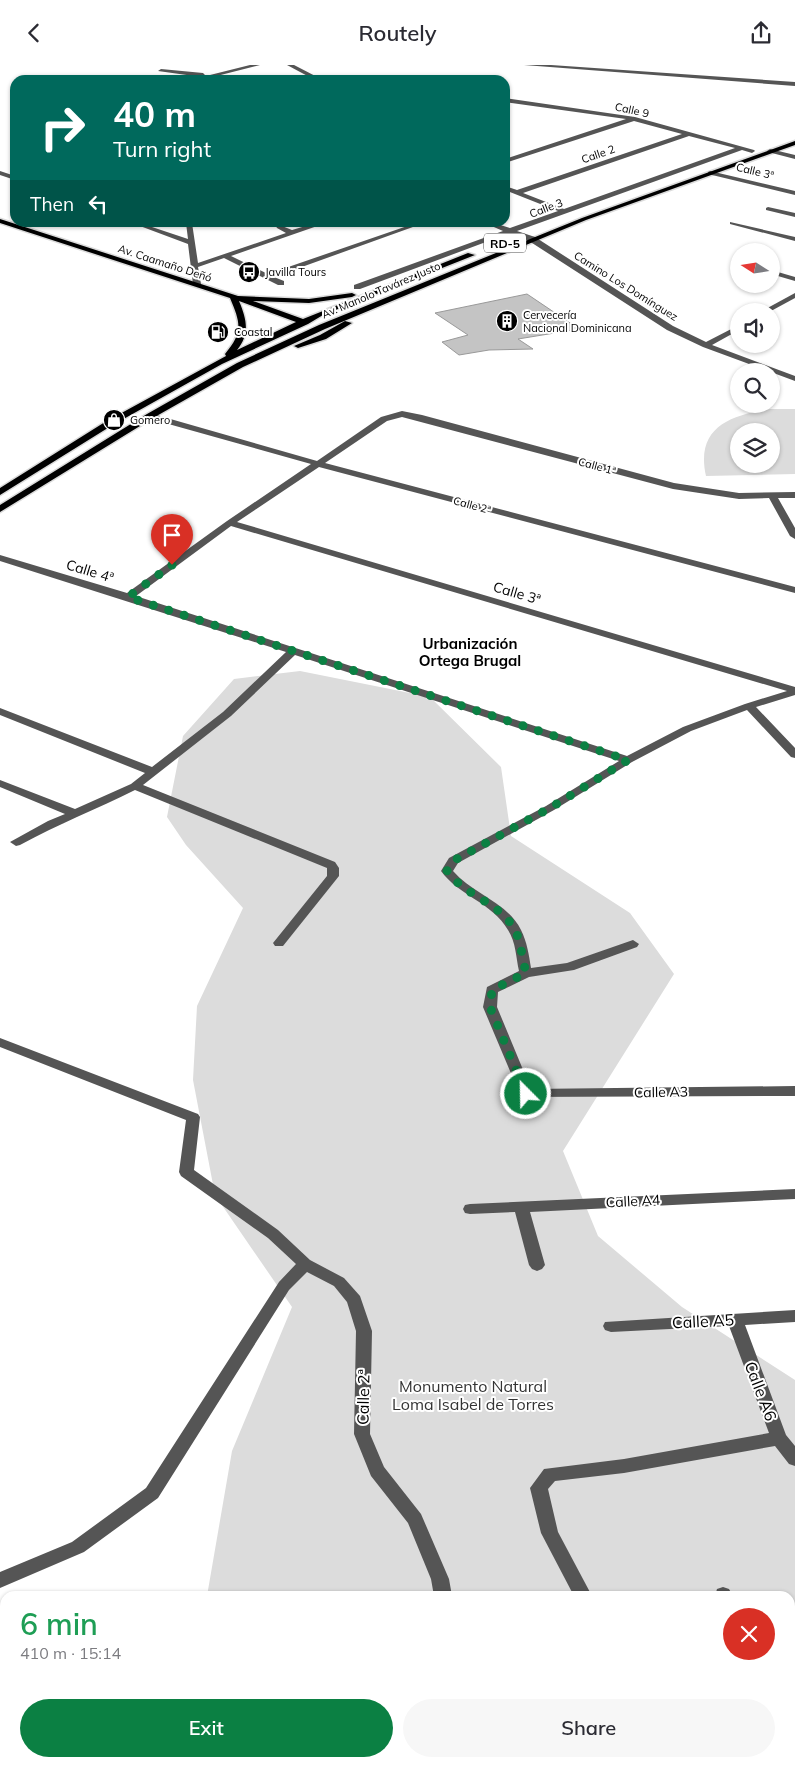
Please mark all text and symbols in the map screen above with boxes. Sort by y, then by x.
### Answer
icon: back [20,19,48,47]
text: Routely [359,19,436,47]
icon: share [747,19,775,47]
text: 40 m [113,92,196,136]
icon: right [30,95,95,160]
street label: Calle 9 [614,100,650,120]
text: Turn right [113,135,211,163]
street label: Calle 2 [579,142,617,166]
street label: Calle 3ª [735,160,776,182]
icon: left [84,190,112,218]
text: Then [30,192,74,216]
street label: Calle 3 [527,195,565,221]
road number: RD-5 [484,233,526,253]
street label: Av. Caamaño Deñó [116,241,214,285]
north arrow [730,243,780,293]
map controls [730,243,780,473]
street label: Camino Los Domínguez [571,248,681,324]
street label: Av. Manolo Tavárez Justo [319,259,443,321]
bus stop icon: Javilla Tours [237,260,261,284]
place label: Javilla Tours [265,265,326,279]
button: sound [730,303,780,353]
place label: Cervecería Nacional Dominicana [523,308,632,335]
building icon: Cervecería Nacional Dominicana [495,309,519,333]
fuel station icon: Coastal [206,320,230,344]
place label: Coastal [234,325,273,339]
button: search [730,363,780,413]
shop icon: Gomero [102,408,126,432]
place label: Gomero [130,413,170,427]
button: layers [730,423,780,473]
street label: Calle 1ª [577,454,618,478]
street label: Calle 2ª [452,493,493,517]
pin [151,514,193,565]
icon: arrive [158,521,186,549]
street label: Calle 4ª [64,555,116,587]
street label: Calle 3ª [491,578,543,608]
district label: Urbanización Ortega Brugal [419,634,521,670]
position arrow [499,1067,551,1119]
street label: Calle A3 [634,1083,688,1101]
street label: Calle A4 [605,1191,661,1211]
street label: Calle A5 [671,1309,735,1333]
street label: Calle A6 [741,1358,781,1424]
street label: Calle 2ª [353,1369,373,1425]
park label: Monumento Natural Loma Isabel de Torres [392,1376,554,1414]
text: 6 min [20,1605,98,1643]
button: close [723,1608,775,1660]
text: 410 m · 15:14 [20,1643,121,1663]
button: Exit [20,1699,393,1757]
button: Share [403,1699,775,1757]

